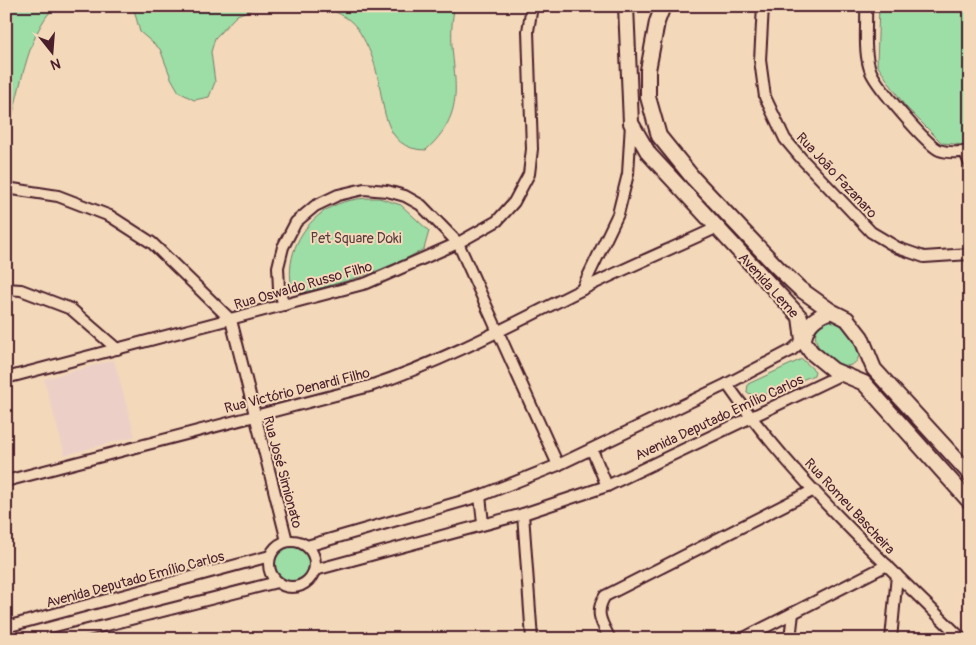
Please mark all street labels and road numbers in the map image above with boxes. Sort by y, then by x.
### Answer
street label: Rua João Fazanaro [793,129,881,222]
street label: Avenida Leme [735,249,802,322]
street label: Rua Oswaldo Russo Filho [232,257,375,313]
street label: Rua Victório Denardi Filho [223,364,372,417]
street label: Avenida Deputado Emílio Carlos [632,371,807,464]
street label: Rua José Simionato [259,414,306,531]
street label: Rua Romeu Bascheira [801,455,898,558]
street label: Avenida Deputado Emílio Carlos [44,547,227,611]

